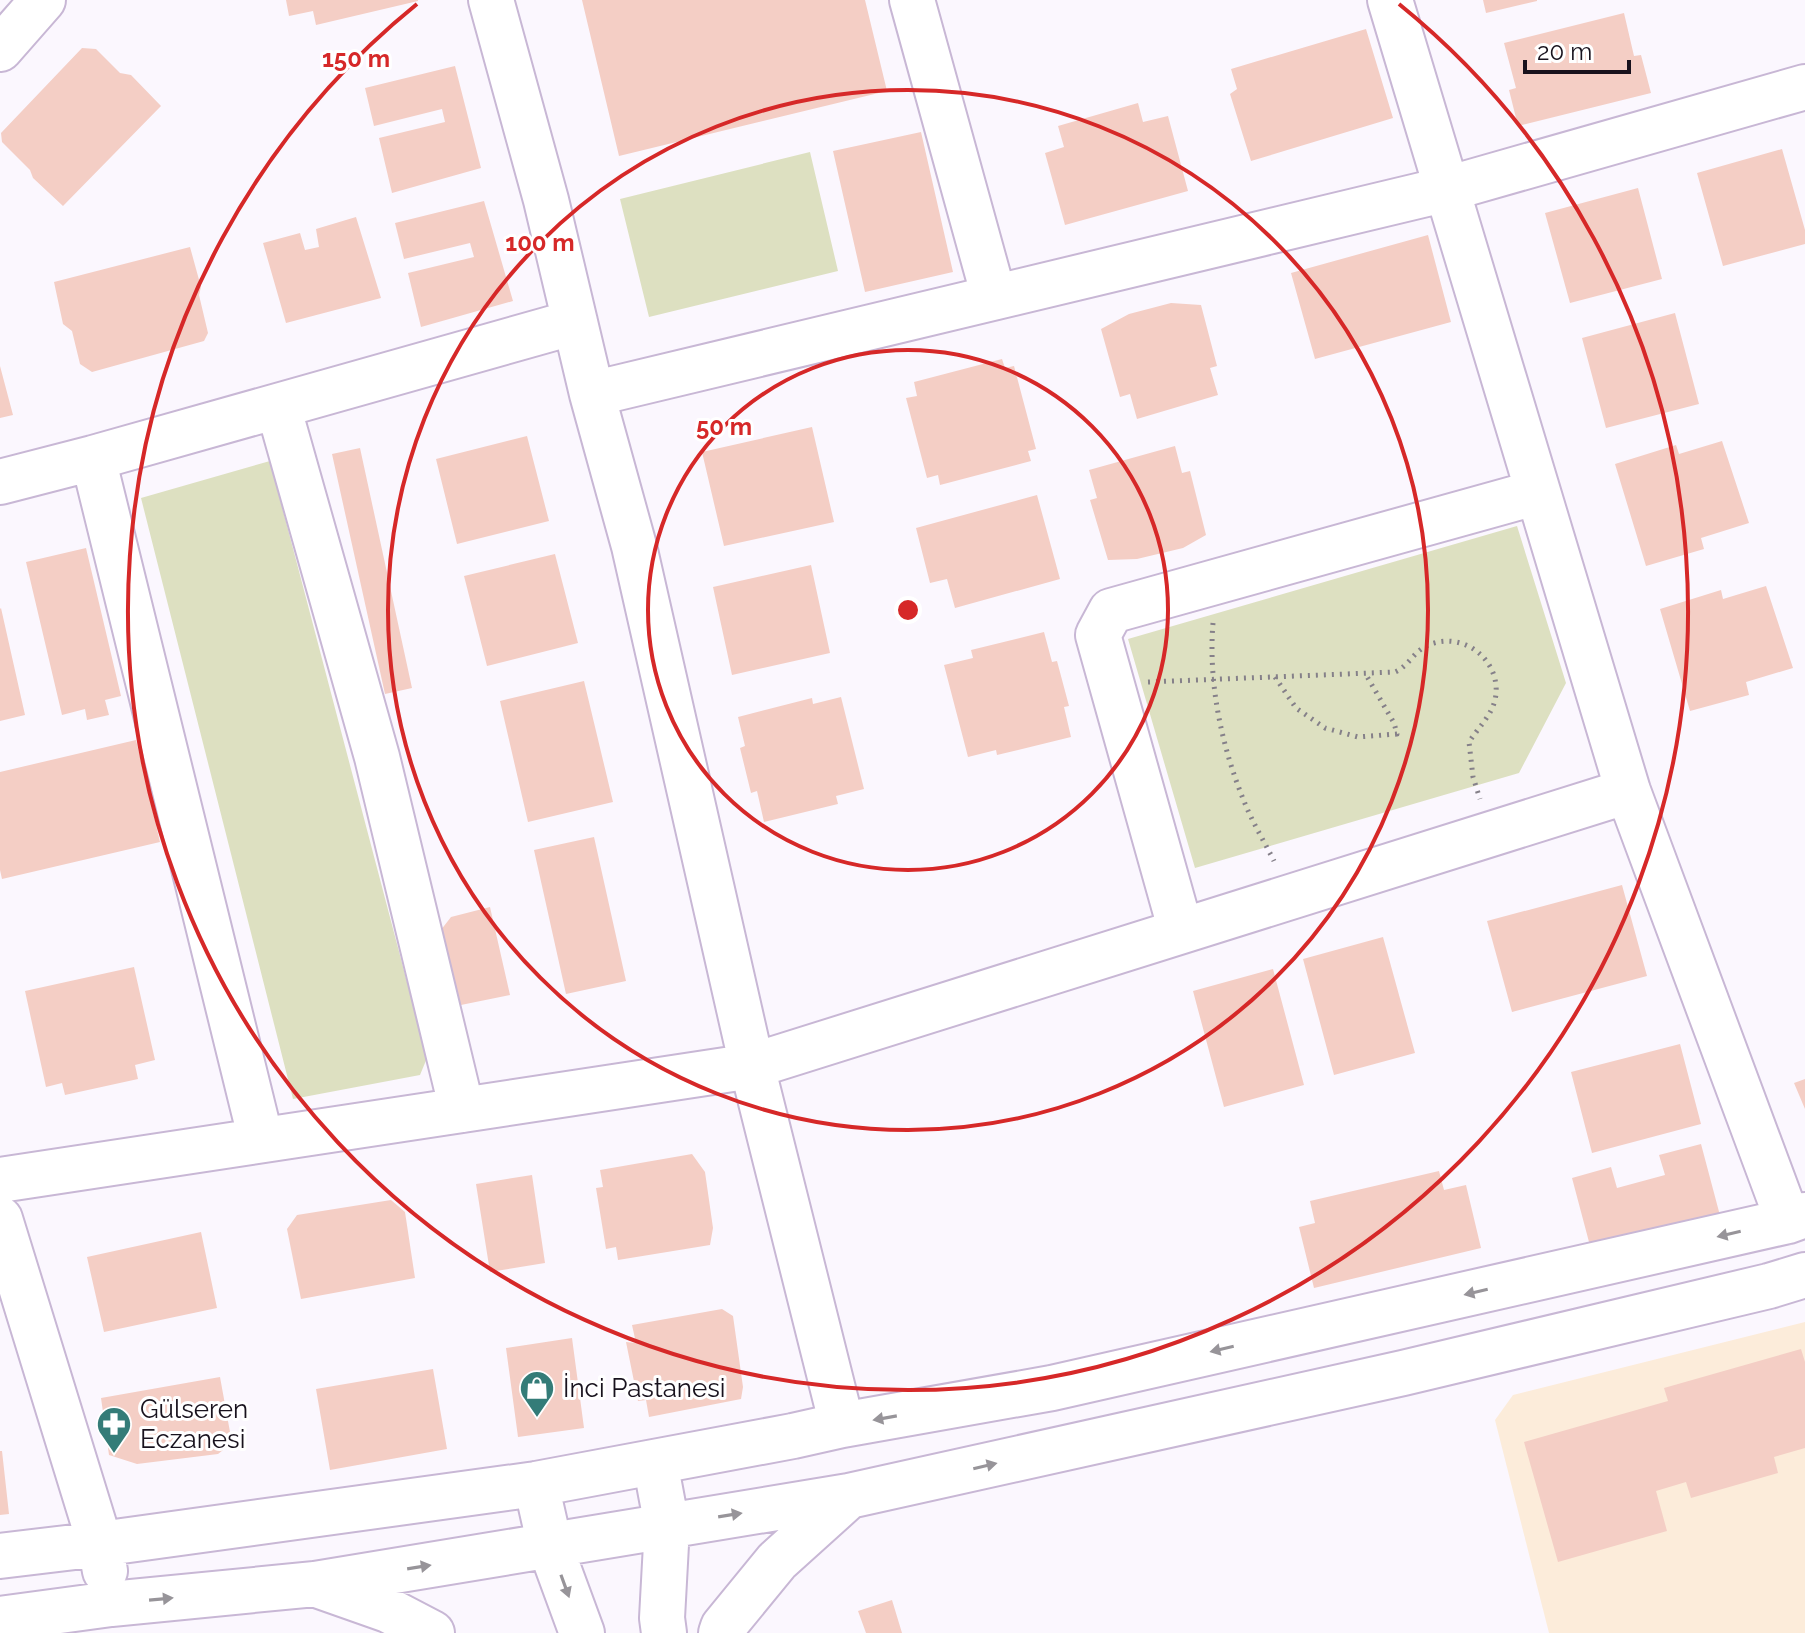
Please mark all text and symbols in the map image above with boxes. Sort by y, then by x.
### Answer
scale bar [1525,24,1629,74]
text: 20 m [1537,37,1592,66]
text: 150 m [322,44,390,73]
text: 100 m [505,228,575,257]
text: 50 m [696,412,752,441]
centre of rings [894,596,922,624]
one-way arrow [1717,1229,1742,1241]
one-way arrow [1463,1286,1488,1299]
one-way arrow [1210,1343,1235,1356]
shop icon: İnci Pastanesi [518,1369,556,1419]
place label: İnci Pastanesi [563,1373,725,1403]
place label: Gülseren Eczanesi [140,1394,248,1454]
pharmacy icon: Gülseren Eczanesi [95,1405,133,1455]
one-way arrow [872,1412,897,1424]
one-way arrow [973,1459,998,1472]
one-way arrow [718,1508,743,1521]
one-way arrow [406,1560,431,1573]
one-way arrow [559,1574,572,1598]
one-way arrow [149,1592,174,1605]

